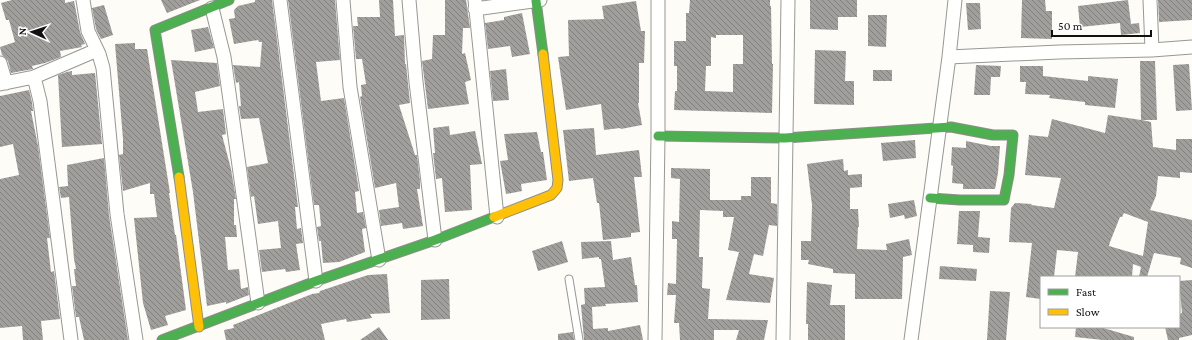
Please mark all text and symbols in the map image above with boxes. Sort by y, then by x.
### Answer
north arrow [12,12,52,52]
scale bar [1052,12,1151,38]
text: 50 m [1058,19,1083,33]
text: N [16,27,28,36]
legend [1040,276,1180,328]
text: Fast [1076,285,1097,299]
text: Slow [1076,305,1100,319]

